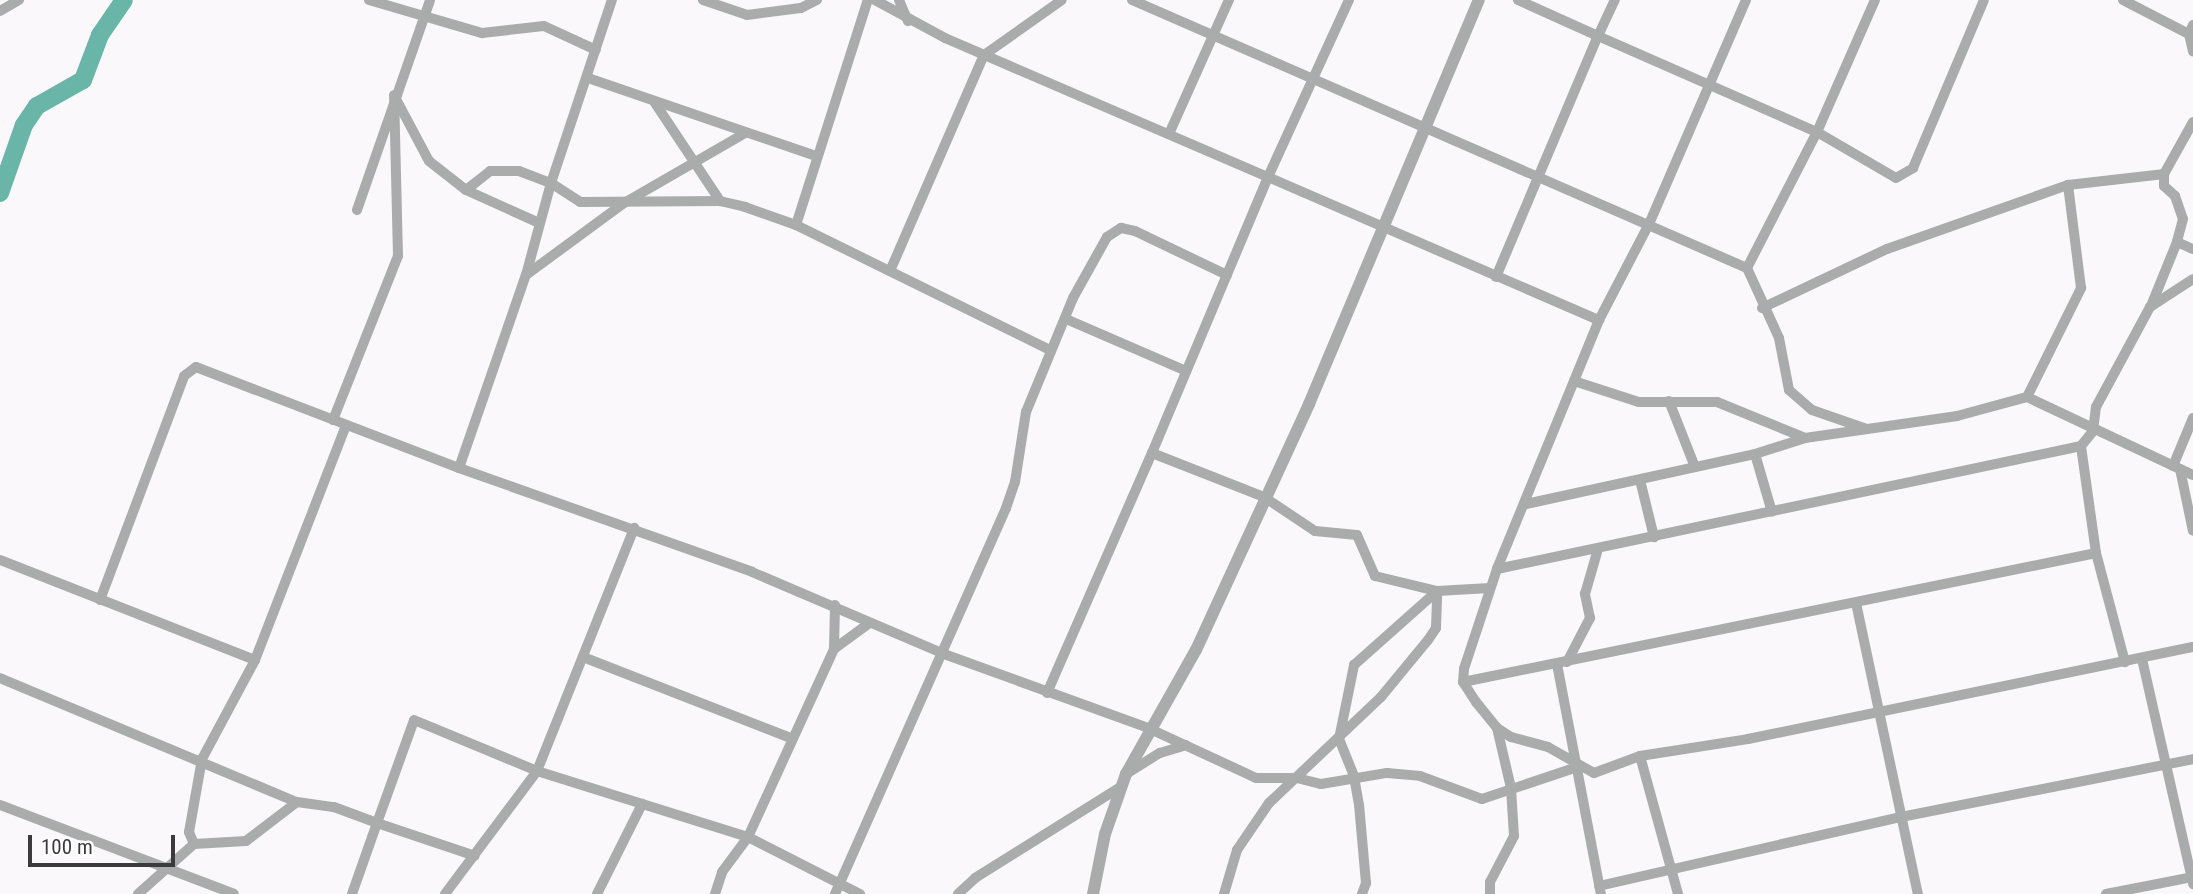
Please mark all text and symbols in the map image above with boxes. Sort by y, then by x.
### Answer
scale bar [32,820,178,864]
text: 100 m [41,835,93,859]

